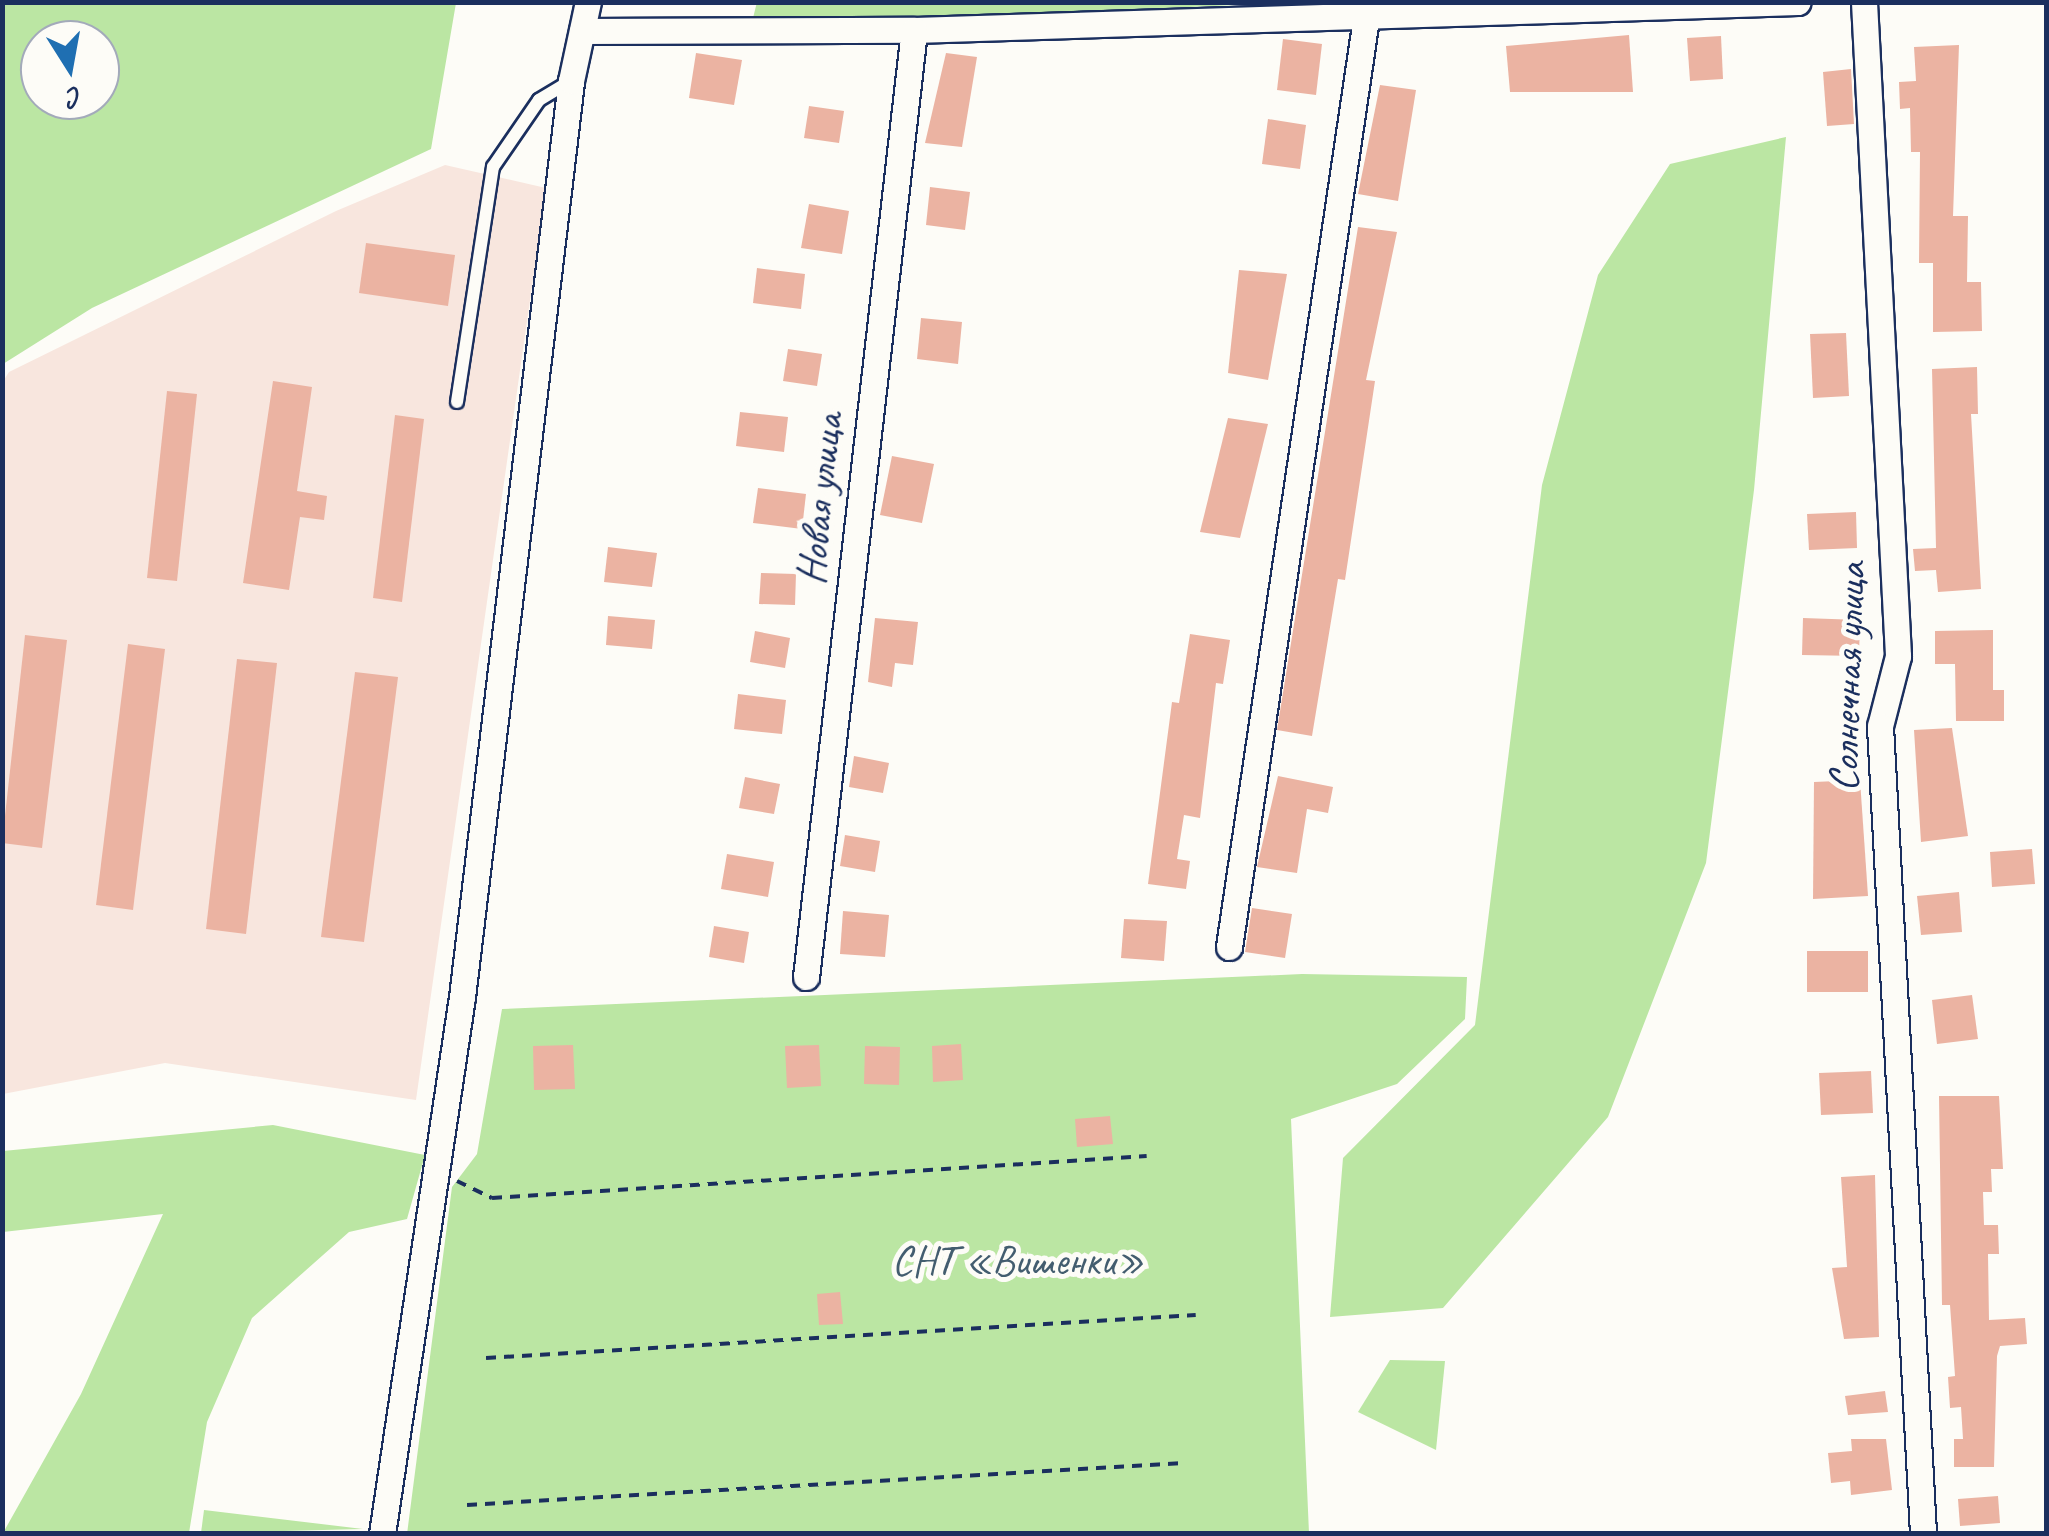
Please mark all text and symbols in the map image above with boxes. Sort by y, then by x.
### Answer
north arrow [20,20,120,120]
text: С [65,79,86,116]
street label: Новая улица [786,410,854,588]
street label: Солнечная улица [1819,560,1877,794]
park label: СНТ «Вишенки» [892,1236,1144,1286]

